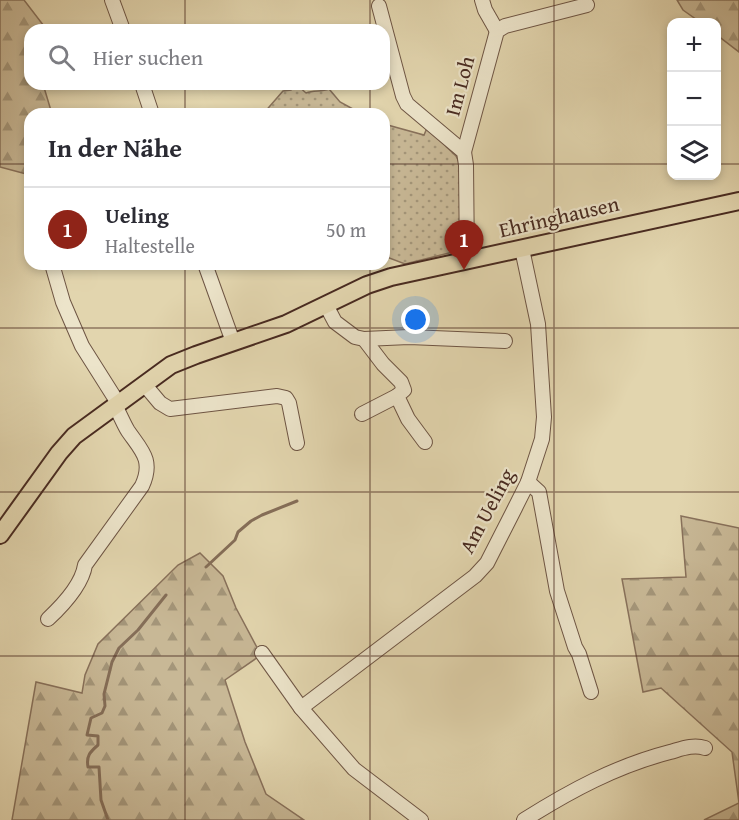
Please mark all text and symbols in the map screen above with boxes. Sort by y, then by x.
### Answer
map controls [667,18,721,180]
button: + [667,18,721,72]
search box [24,24,390,90]
icon: search [45,41,78,74]
text: Hier suchen [93,41,203,73]
street label: Im Loh [437,52,482,119]
button: − [667,72,721,126]
button: layers [667,126,721,180]
text: In der Nähe [48,128,182,167]
street label: Ehringhausen [496,188,622,245]
text: Ueling [105,199,169,231]
text: 1 [62,215,73,244]
text: 50 m [326,215,366,244]
pin: 1 [444,220,484,270]
text: Haltestelle [105,231,195,260]
your location [401,305,430,334]
street label: Am Ueling [451,462,522,559]

